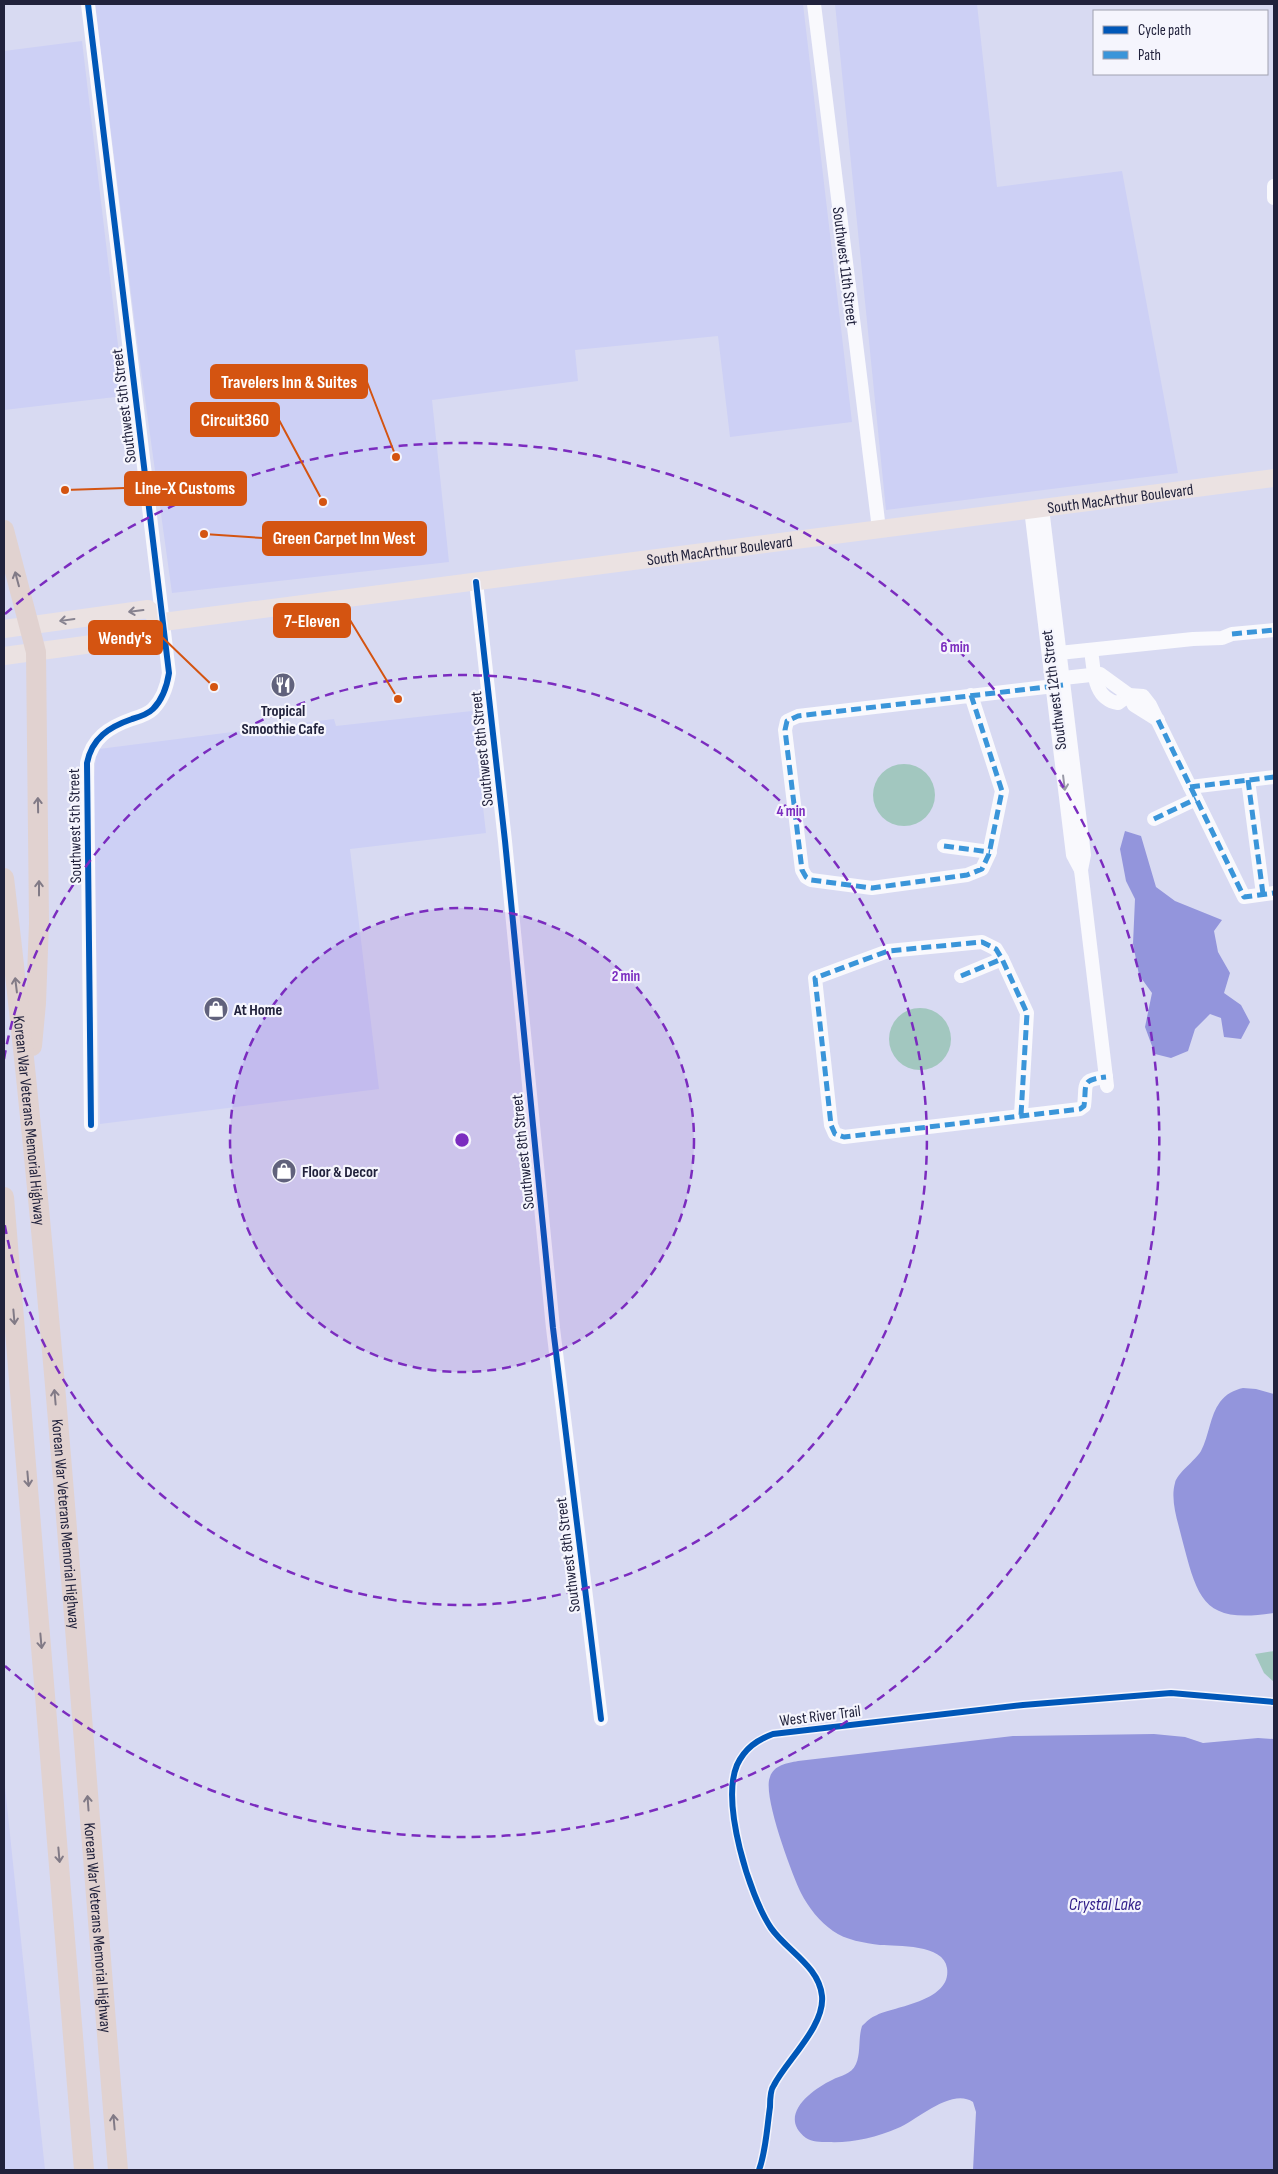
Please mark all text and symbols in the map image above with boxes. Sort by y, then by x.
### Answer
legend [1093,10,1268,75]
text: Cycle path [1138,21,1191,40]
text: Path [1138,46,1161,65]
street label: Southwest 11th Street [828,206,861,327]
street label: Southwest 5th Street [108,348,141,464]
callout: Travelers Inn & Suites [211,365,367,398]
text: Travelers Inn & Suites [221,372,357,393]
callout: Circuit360 [191,403,279,436]
text: Circuit360 [201,410,269,431]
callout: Line-X Customs [125,472,246,505]
text: Line-X Customs [135,478,235,499]
street label: South MacArthur Boulevard [1046,481,1195,518]
callout: Green Carpet Inn West [263,522,426,555]
text: Green Carpet Inn West [273,528,415,549]
street label: South MacArthur Boulevard [646,532,794,570]
one-way arrow [11,571,21,587]
callout: 7-Eleven [274,604,350,637]
one-way arrow [128,606,144,616]
text: 7-Eleven [284,611,340,632]
one-way arrow [59,615,75,625]
callout: Wendy's [89,621,162,654]
text: Wendy's [98,628,152,649]
street label: Southwest 12th Street [1038,629,1071,751]
text: 6 min [940,638,970,657]
restaurant icon: Tropical Smoothie Cafe [270,672,296,698]
street label: Southwest 8th Street [467,690,498,807]
place label: Tropical Smoothie Cafe [242,702,325,739]
street label: Southwest 5th Street [65,768,86,884]
one-way arrow [1059,775,1069,791]
one-way arrow [33,797,43,813]
text: 4 min [777,802,805,821]
one-way arrow [34,880,44,896]
text: 2 min [612,967,640,986]
one-way arrow [11,977,21,993]
shop icon: At Home [203,996,229,1022]
place label: At Home [233,1001,282,1020]
street label: Korean War Veterans Memorial Highway [9,1015,49,1227]
street label: Southwest 8th Street [508,1093,539,1210]
centre of rings [453,1131,471,1149]
shop icon: Floor & Decor [271,1158,297,1184]
place label: Floor & Decor [302,1163,378,1182]
one-way arrow [10,1308,19,1324]
one-way arrow [51,1389,60,1405]
street label: Korean War Veterans Memorial Highway [47,1418,83,1630]
one-way arrow [23,1470,33,1486]
street label: Southwest 8th Street [552,1496,585,1613]
one-way arrow [37,1632,46,1648]
street label: West River Trail [779,1702,862,1731]
one-way arrow [84,1795,93,1811]
street label: Korean War Veterans Memorial Highway [79,1822,115,2034]
one-way arrow [54,1847,64,1863]
water label: Crystal Lake [1069,1894,1141,1915]
one-way arrow [109,2114,119,2130]

